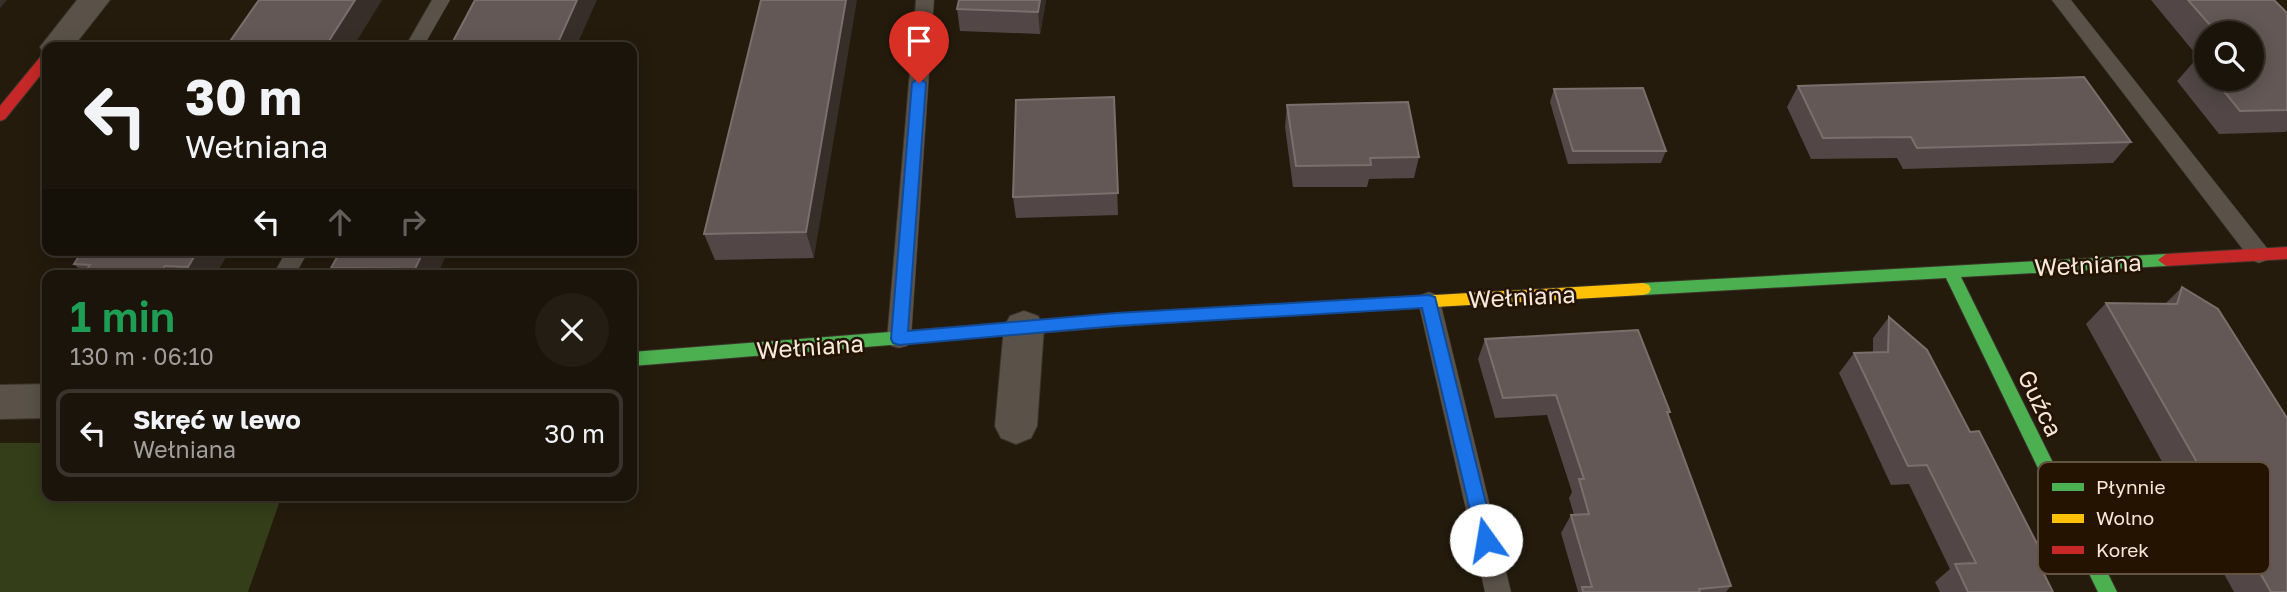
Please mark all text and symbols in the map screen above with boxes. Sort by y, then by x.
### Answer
pin [889,11,949,83]
map controls [2194,21,2264,91]
button: search [2194,21,2264,91]
icon: arrive [900,22,938,60]
text: 30 m [185,67,302,126]
icon: left [70,70,161,161]
text: Wełniana [185,127,328,165]
icon: left [248,203,286,241]
icon: ahead [321,203,359,241]
icon: right [394,203,432,241]
street label: Wełniana [2034,247,2142,281]
street label: Wełniana [1468,279,1576,313]
text: 1 min [70,291,175,341]
button: close [535,293,609,367]
street label: Wełniana [755,328,865,364]
text: 130 m · 06:10 [70,342,214,370]
street label: Guźca [2013,365,2069,441]
text: Skręć w lewo [133,404,301,435]
icon: left [74,414,112,452]
text: 30 m [544,418,605,449]
text: Wełniana [133,435,236,463]
legend [2038,462,2270,574]
text: Płynnie [2096,475,2165,498]
position arrow [1449,503,1523,577]
text: Wolno [2096,506,2154,529]
text: Korek [2096,538,2149,561]

